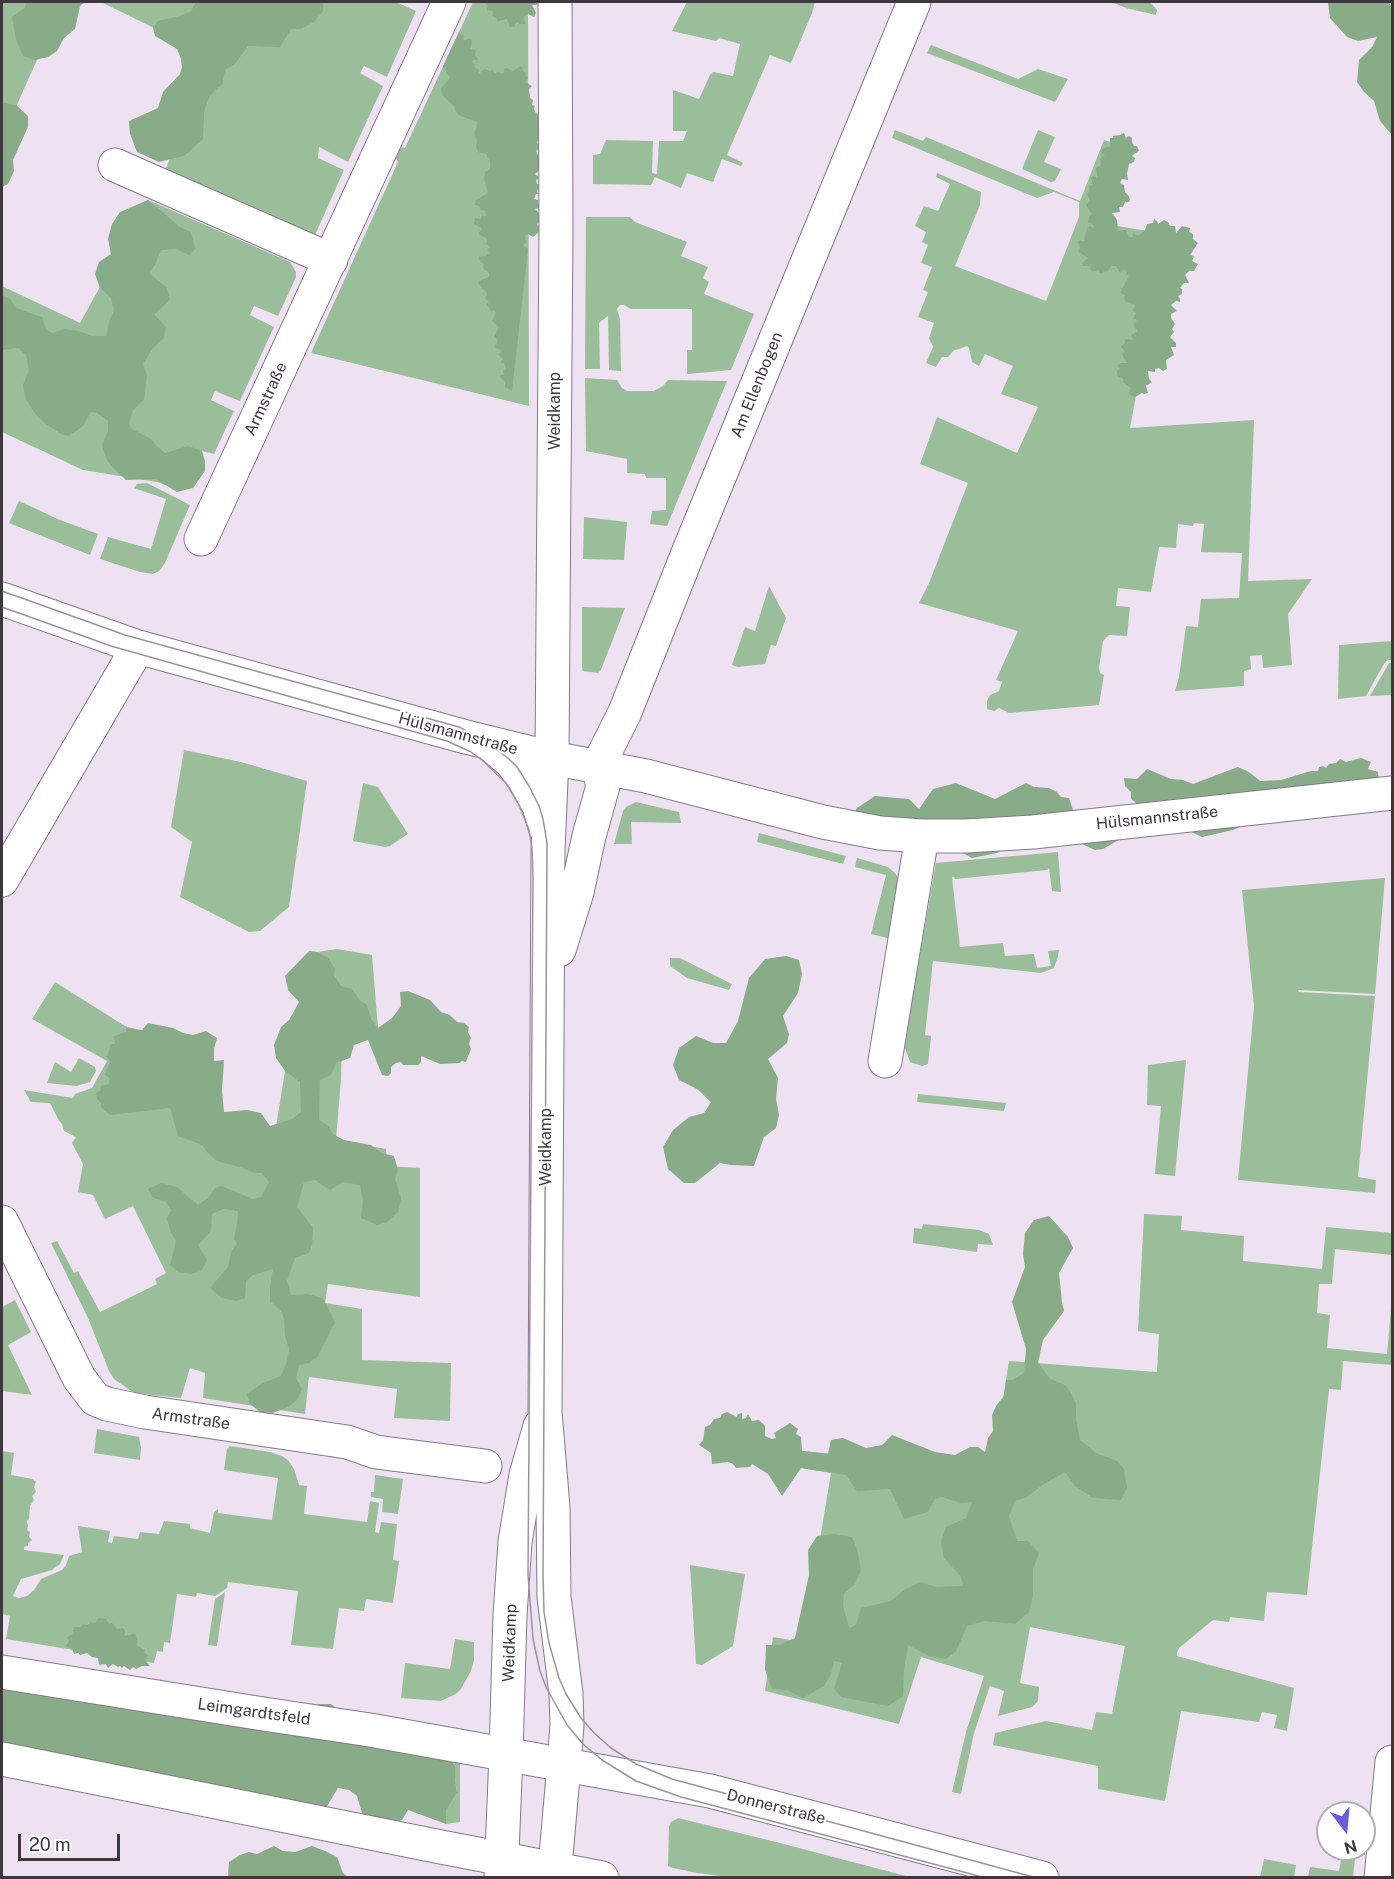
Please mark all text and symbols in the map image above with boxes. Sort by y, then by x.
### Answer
street label: Am Ellenbogen [727,329,787,441]
street label: Armstraße [241,359,291,439]
street label: Weidkamp [545,372,565,450]
street label: Hülsmannstraße [396,709,520,759]
street label: Hülsmannstraße [1095,802,1219,834]
street label: Weidkamp [536,1108,556,1186]
street label: Armstraße [151,1404,231,1434]
street label: Weidkamp [499,1604,521,1682]
street label: Leimgardtsfeld [196,1695,312,1729]
street label: Donnerstraße [725,1785,827,1829]
north arrow [1316,1801,1376,1861]
scale bar [21,1822,123,1860]
text: 20 m [29,1834,71,1855]
text: N [1342,1836,1359,1858]

